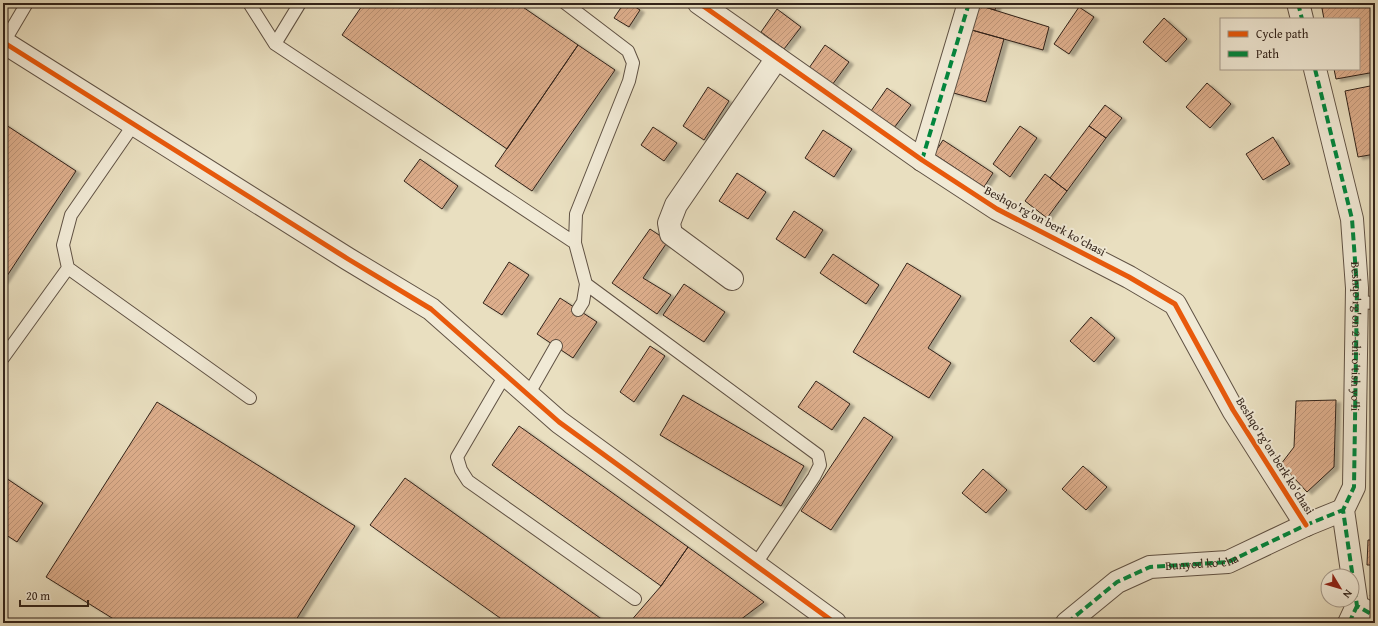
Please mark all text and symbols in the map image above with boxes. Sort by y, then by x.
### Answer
legend [1220,18,1360,70]
text: Cycle path [1256,25,1309,42]
text: Path [1256,45,1279,62]
street label: Beshqo'rg'on berk ko'chasi [982,181,1109,260]
street label: Beshqo'rg'on 2-chi o'tish yo'li [1347,261,1366,412]
street label: Beshqo'rg'on berk ko'chasi [1232,394,1319,518]
street label: Bunyod ko'cha [1165,549,1241,574]
north arrow [1320,568,1360,608]
scale bar [20,582,88,608]
text: N [1339,586,1356,602]
text: 20 m [26,587,50,604]

